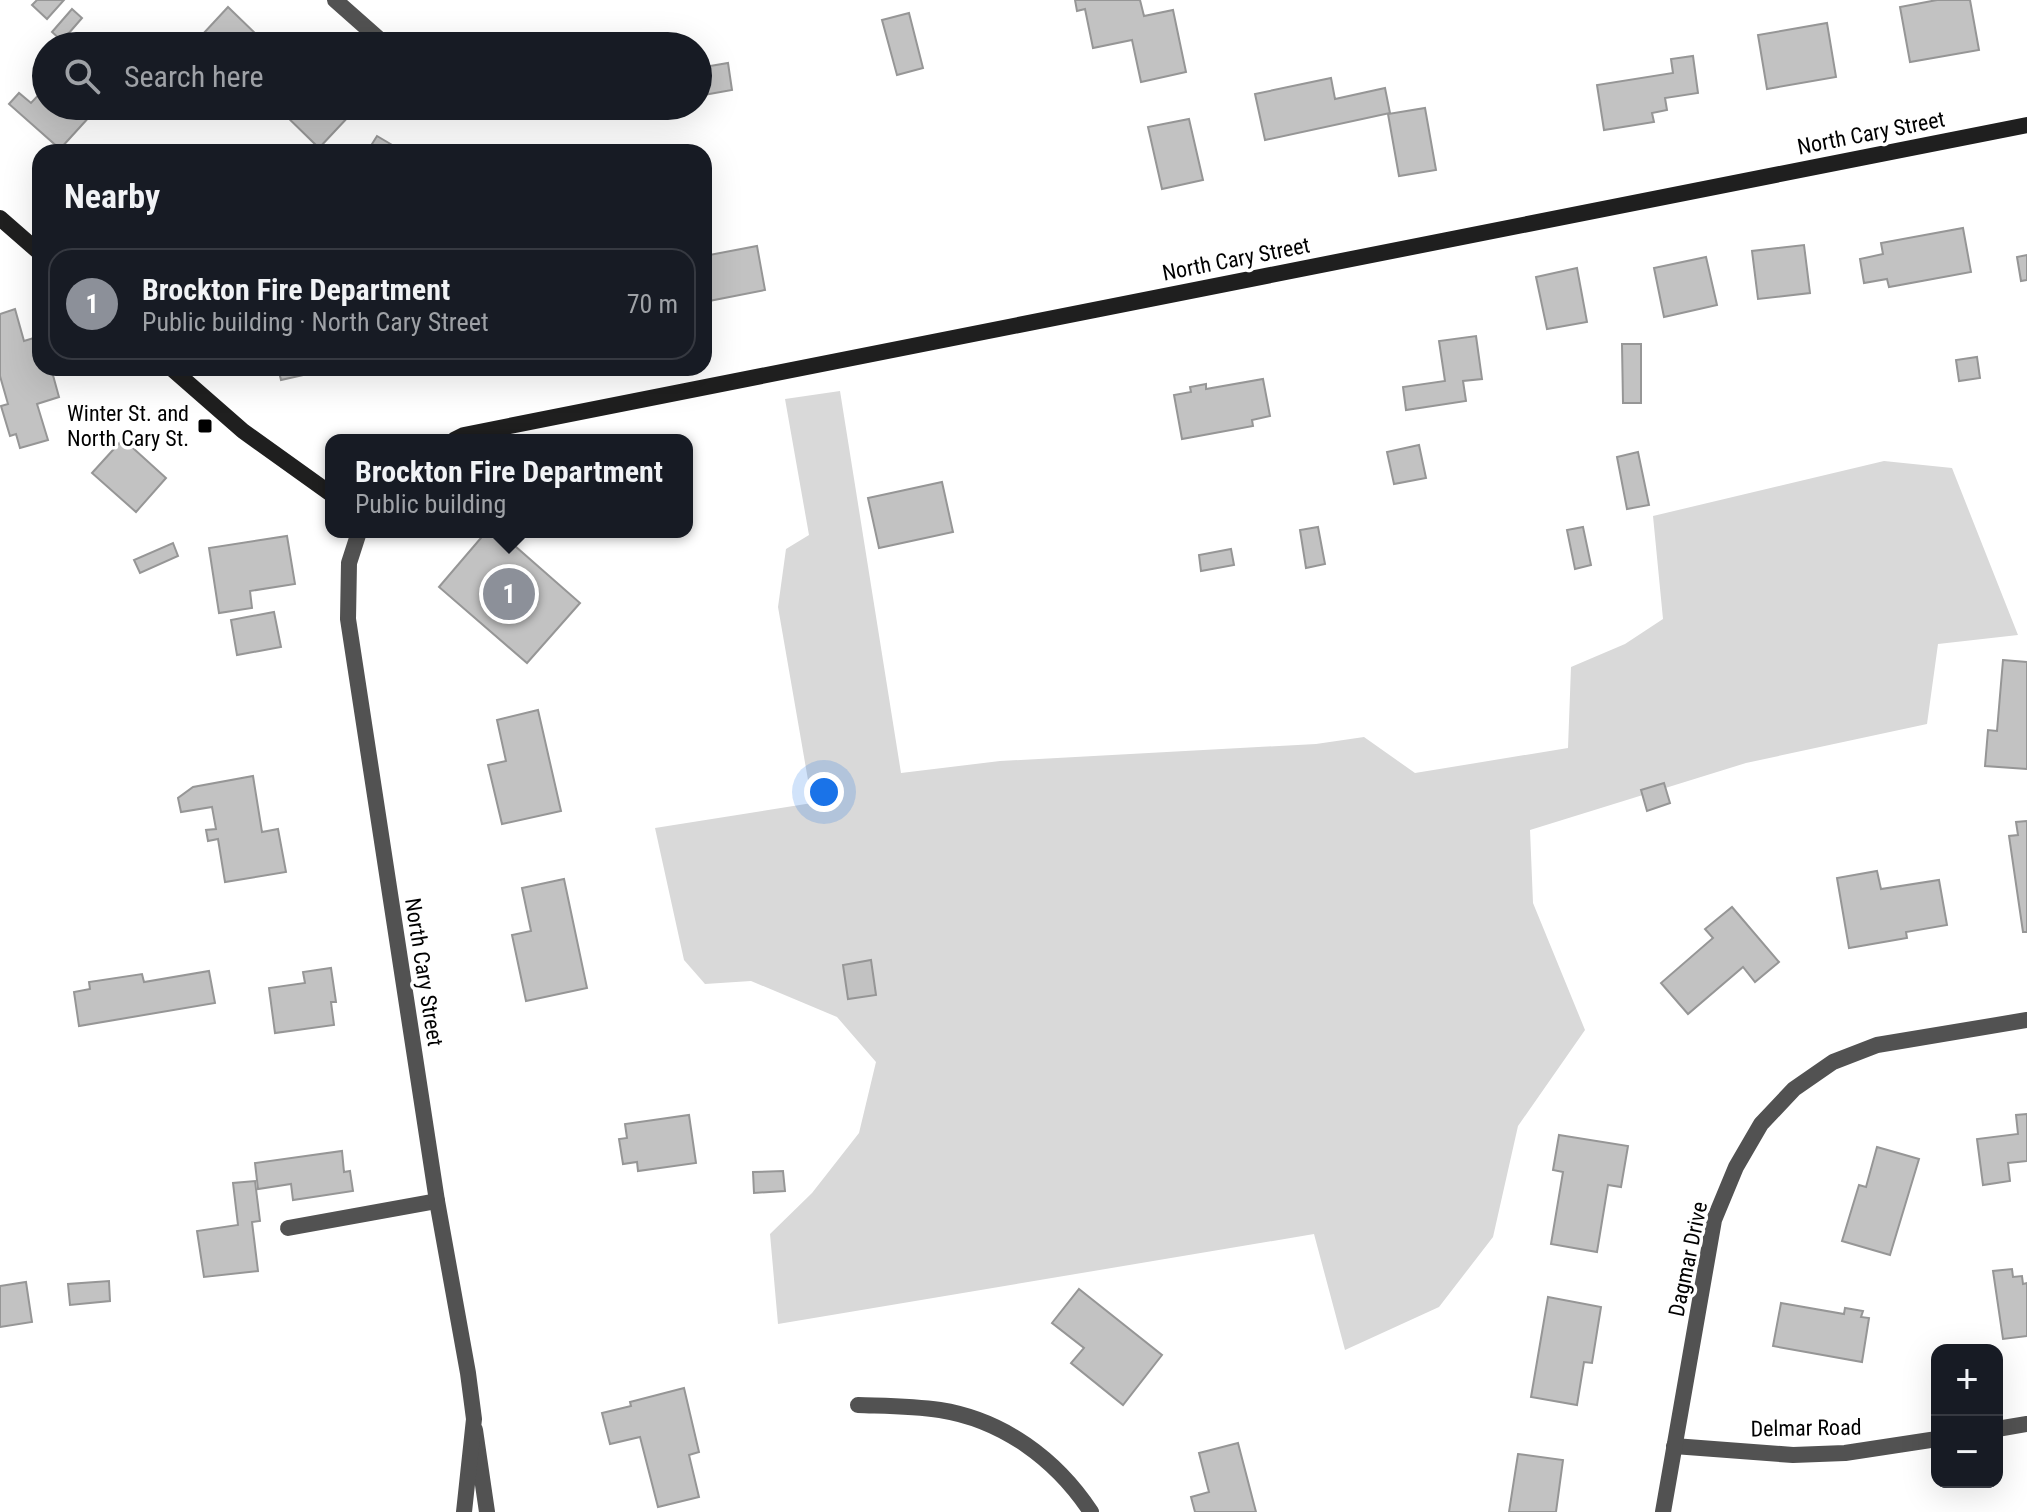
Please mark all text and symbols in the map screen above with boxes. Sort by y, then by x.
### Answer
search box [32,32,712,120]
icon: search [60,54,104,98]
text: Search here [124,59,264,94]
street label: North Cary Street [1795,106,1947,160]
text: Nearby [64,176,160,216]
street label: North Cary Street [1160,232,1312,286]
text: Brockton Fire Department [142,272,450,307]
text: 1 [85,289,99,319]
text: 70 m [627,289,678,319]
text: Public building · North Cary Street [142,307,489,337]
place label: Winter St. and North Cary St. [67,401,189,451]
marker: Winter St. and North Cary St. [196,417,214,435]
popup [325,434,693,538]
text: Brockton Fire Department [355,454,663,489]
text: Public building [355,489,506,519]
pin: 1 [483,564,535,624]
your location [804,772,844,812]
street label: North Cary Street [400,896,448,1048]
street label: Dagmar Drive [1664,1199,1712,1319]
map controls [1931,1344,2003,1488]
button: + [1931,1344,2003,1416]
street label: Delmar Road [1750,1415,1862,1441]
button: − [1931,1416,2003,1488]

